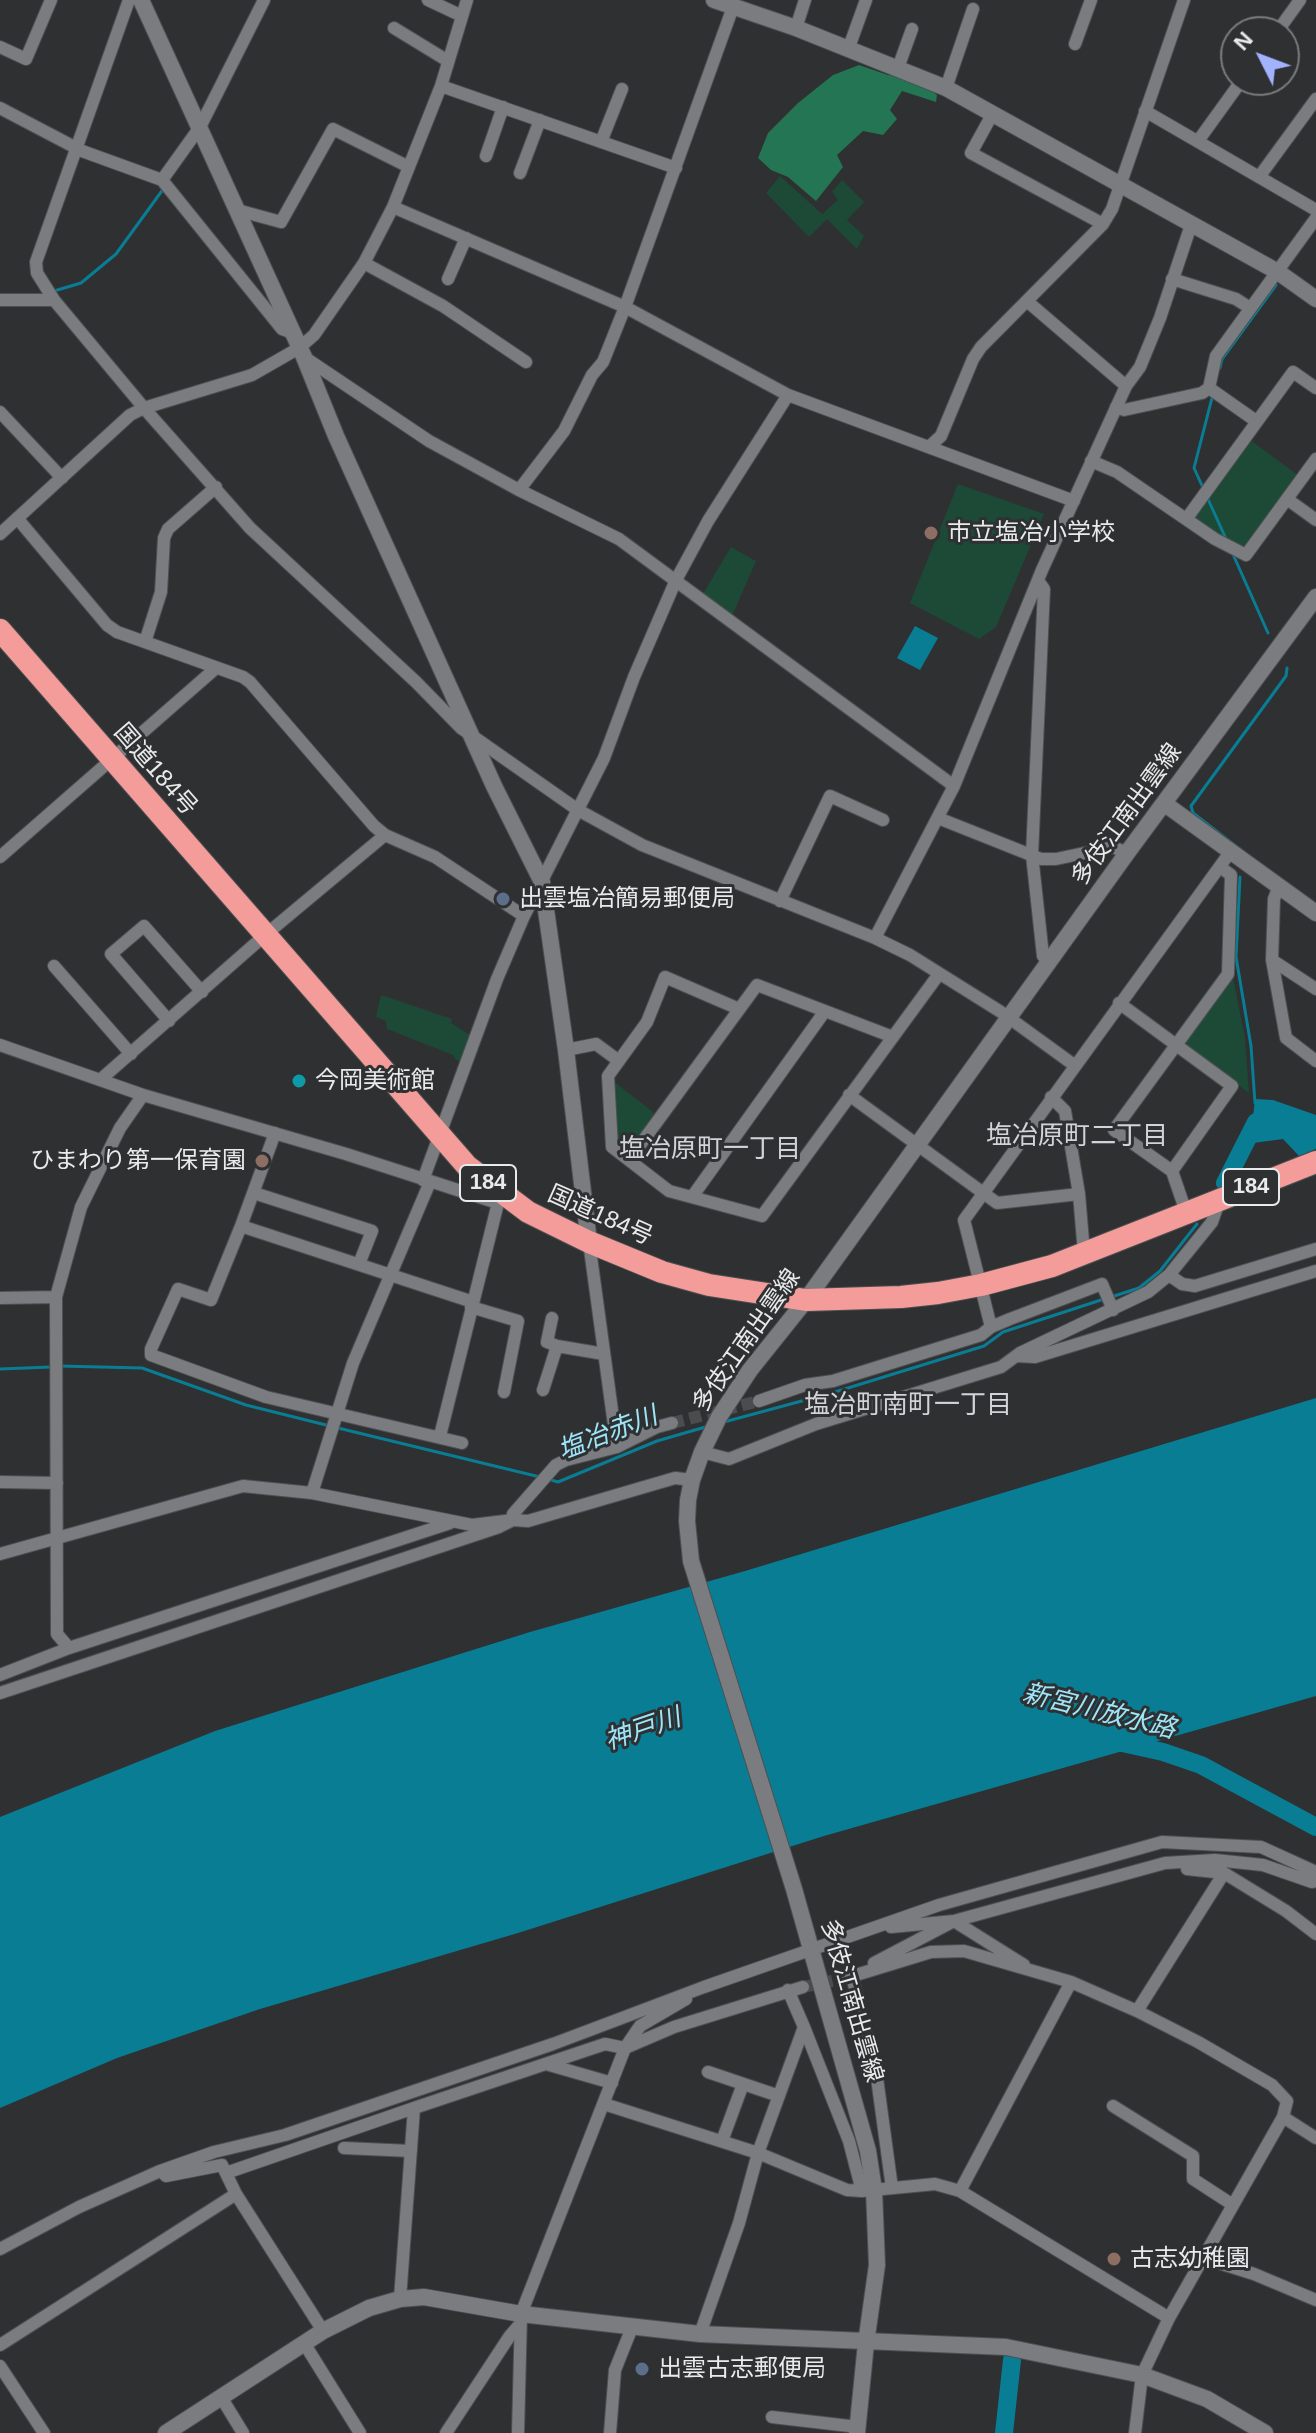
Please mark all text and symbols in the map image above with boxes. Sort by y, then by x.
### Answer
north arrow [1220,16,1300,96]
text: N [1229,27,1258,55]
place label: 市立塩冶小学校 [947,519,1115,547]
marker: 市立塩冶小学校 [922,524,940,542]
street label: 国道184号 [107,718,203,822]
street label: 多伎江南出雲線 [1066,739,1188,891]
place label: 出雲塩冶簡易郵便局 [519,885,735,913]
marker: 出雲塩冶簡易郵便局 [494,890,512,908]
place label: 今岡美術館 [315,1067,435,1095]
marker: 今岡美術館 [290,1072,308,1090]
district label: 塩冶原町二丁目 [986,1121,1168,1153]
district label: 塩冶原町一丁目 [619,1134,801,1166]
place label: ひまわり第一保育園 [30,1147,246,1175]
marker: ひまわり第一保育園 [253,1152,271,1170]
road number: 184 [460,1165,516,1201]
road number: 184 [1223,1169,1279,1205]
street label: 国道184号 [543,1180,657,1252]
street label: 多伎江南出雲線 [687,1264,807,1418]
district label: 塩冶町南町一丁目 [804,1390,1012,1422]
water label: 塩冶赤川 [554,1401,662,1467]
water label: 新宮川放水路 [1020,1678,1178,1746]
water label: 神戸川 [601,1703,685,1757]
street label: 多伎江南出雲線 [814,1916,888,2086]
place label: 古志幼稚園 [1130,2245,1250,2273]
marker: 古志幼稚園 [1105,2250,1123,2268]
place label: 出雲古志郵便局 [658,2355,826,2383]
marker: 出雲古志郵便局 [633,2360,651,2378]

